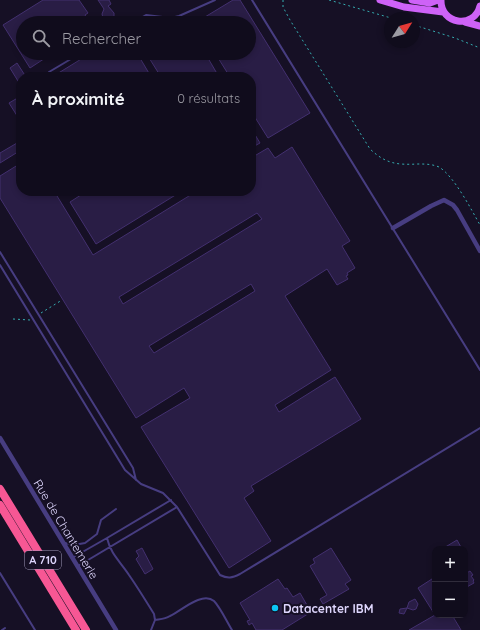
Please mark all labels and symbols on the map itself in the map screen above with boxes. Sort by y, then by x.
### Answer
north arrow [384,12,420,48]
street label: Rue de Chantemerle [30,476,102,582]
road number: A 710 [25,551,61,569]
place label: Datacenter IBM [283,601,374,616]
marker: Datacenter IBM [270,603,280,613]

